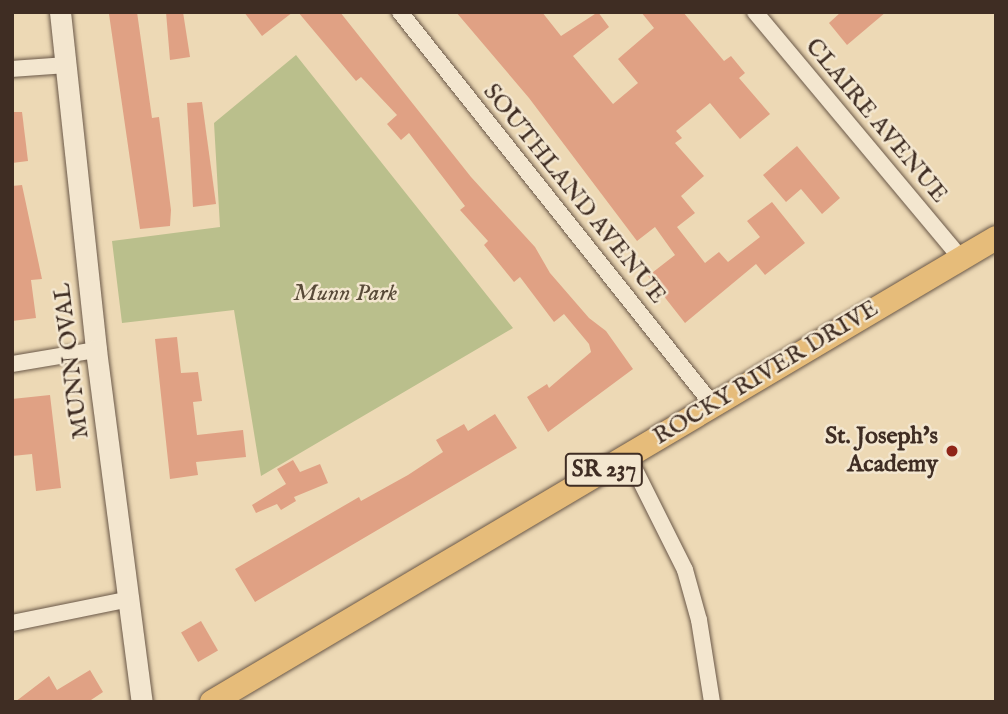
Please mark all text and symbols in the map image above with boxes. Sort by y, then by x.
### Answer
street label: CLAIRE AVENUE [799,33,953,209]
street label: SOUTHLAND AVENUE [476,78,672,310]
park label: Munn Park [293,280,397,308]
street label: MUNN OVAL [48,281,96,441]
street label: ROCKY RIVER DRIVE [648,294,884,452]
place label: St. Joseph's Academy [825,423,938,479]
marker: St. Joseph's Academy [944,443,960,459]
road number: SR 237 [564,450,644,490]

